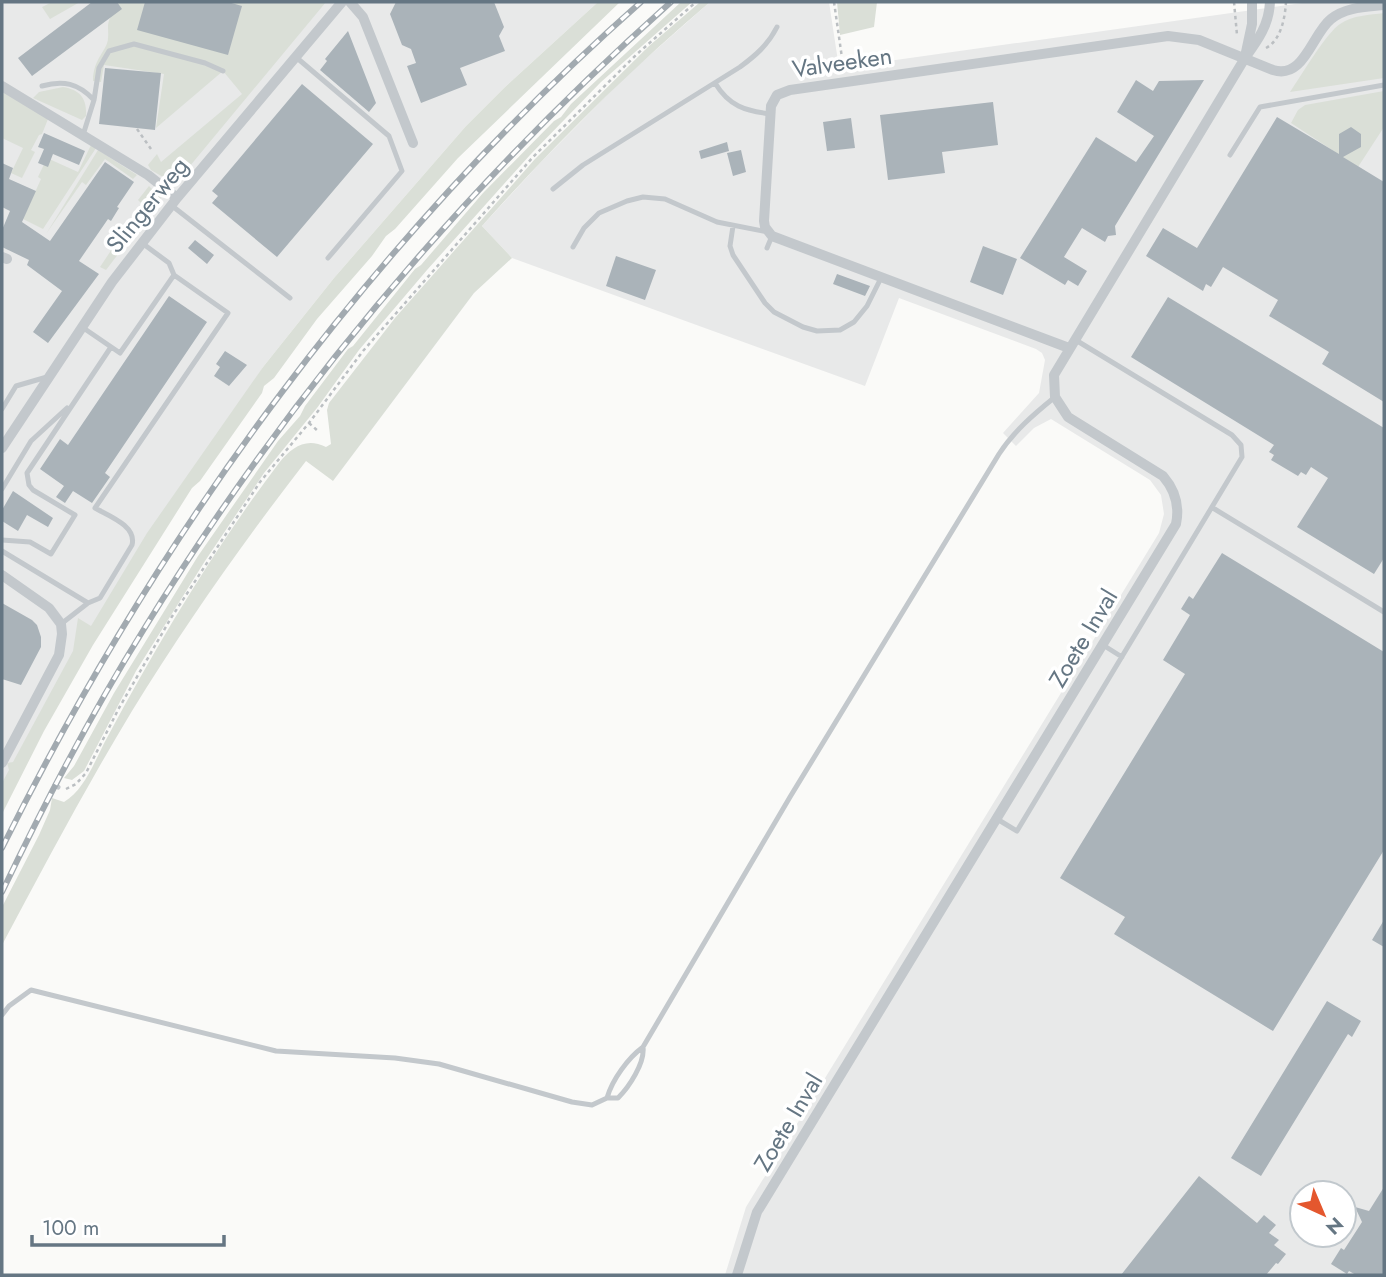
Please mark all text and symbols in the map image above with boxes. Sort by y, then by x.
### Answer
street label: Valveeken [790,38,894,86]
street label: Slingerweg [97,149,197,261]
street label: Zoete Inval [1040,582,1126,694]
street label: Zoete Inval [745,1066,831,1178]
north arrow [1288,1179,1358,1249]
scale bar [32,1204,224,1248]
text: N [1320,1211,1349,1241]
text: 100 m [42,1213,99,1243]

